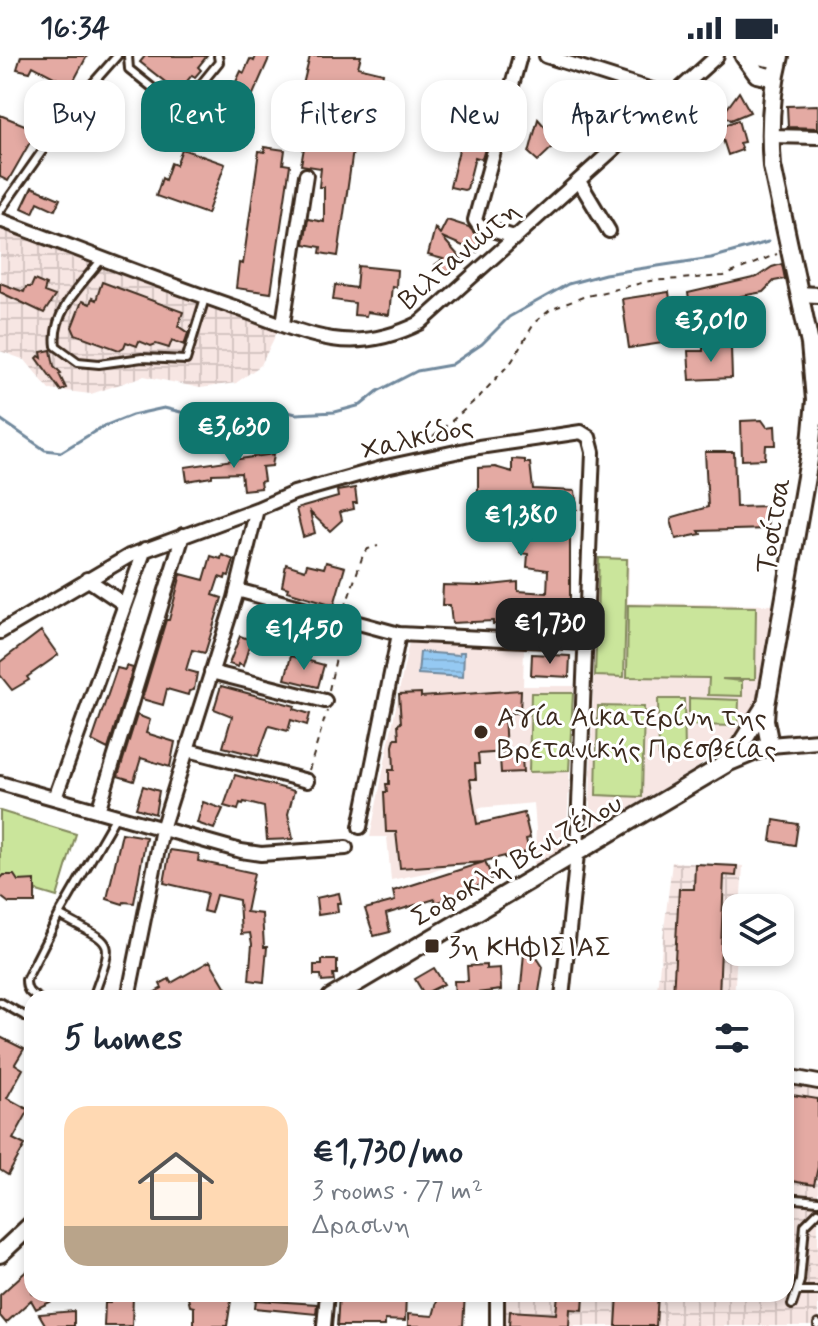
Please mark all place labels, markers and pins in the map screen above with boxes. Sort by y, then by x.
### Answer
pin: €3,010 [646,296,776,364]
pin: €3,630 [169,402,299,470]
pin: €1,380 [456,490,586,558]
pin: €1,730 [485,598,615,666]
pin: €1,450 [239,604,369,672]
place label: Αγία Αικατερίνη της Βρετανικής Πρεσβείας [497,700,777,769]
marker: Αγία Αικατερίνη της Βρετανικής Πρεσβείας [472,723,490,741]
place label: 3η ΚΗΦΙΣΙΑΣ [448,930,612,967]
marker: 3η ΚΗΦΙΣΙΑΣ [423,937,441,955]

